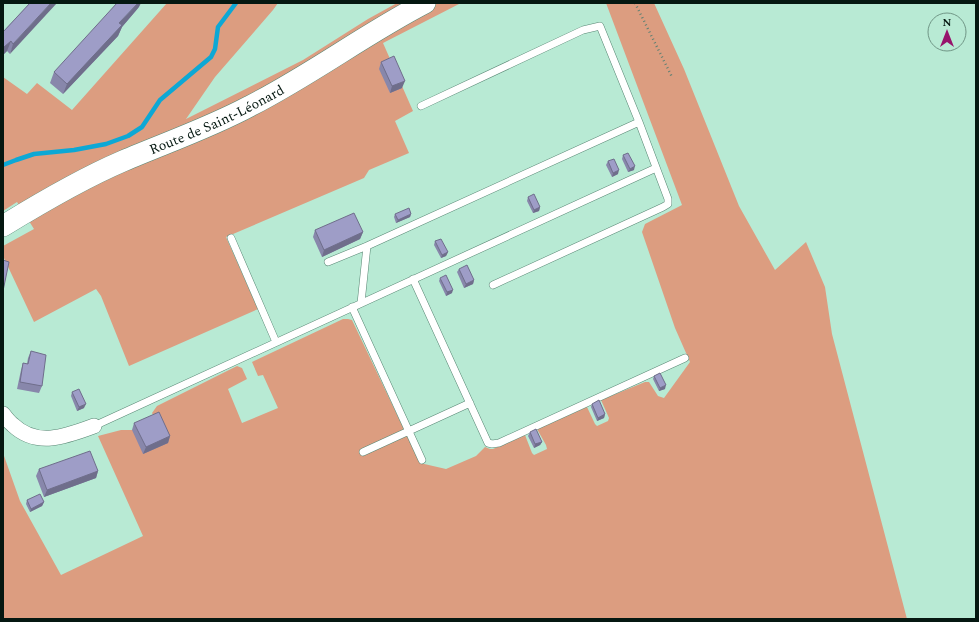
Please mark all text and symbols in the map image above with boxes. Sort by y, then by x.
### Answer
north arrow [927,12,967,52]
text: N [943,14,952,31]
street label: Route de Saint-Léonard [146,79,288,160]

